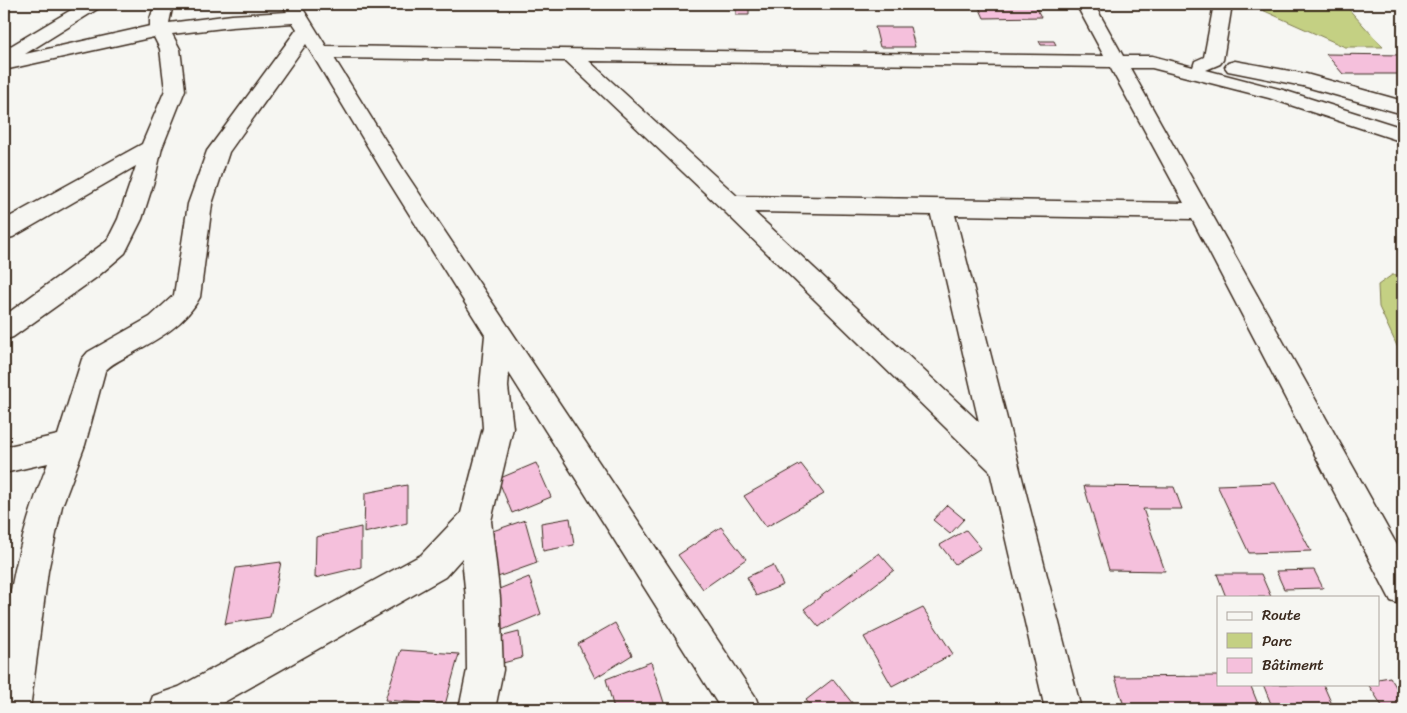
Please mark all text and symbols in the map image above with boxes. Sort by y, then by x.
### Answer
legend [1217,596,1380,686]
text: Route [1262,602,1301,628]
text: Parc [1262,628,1292,654]
text: Bâtiment [1262,652,1324,678]

